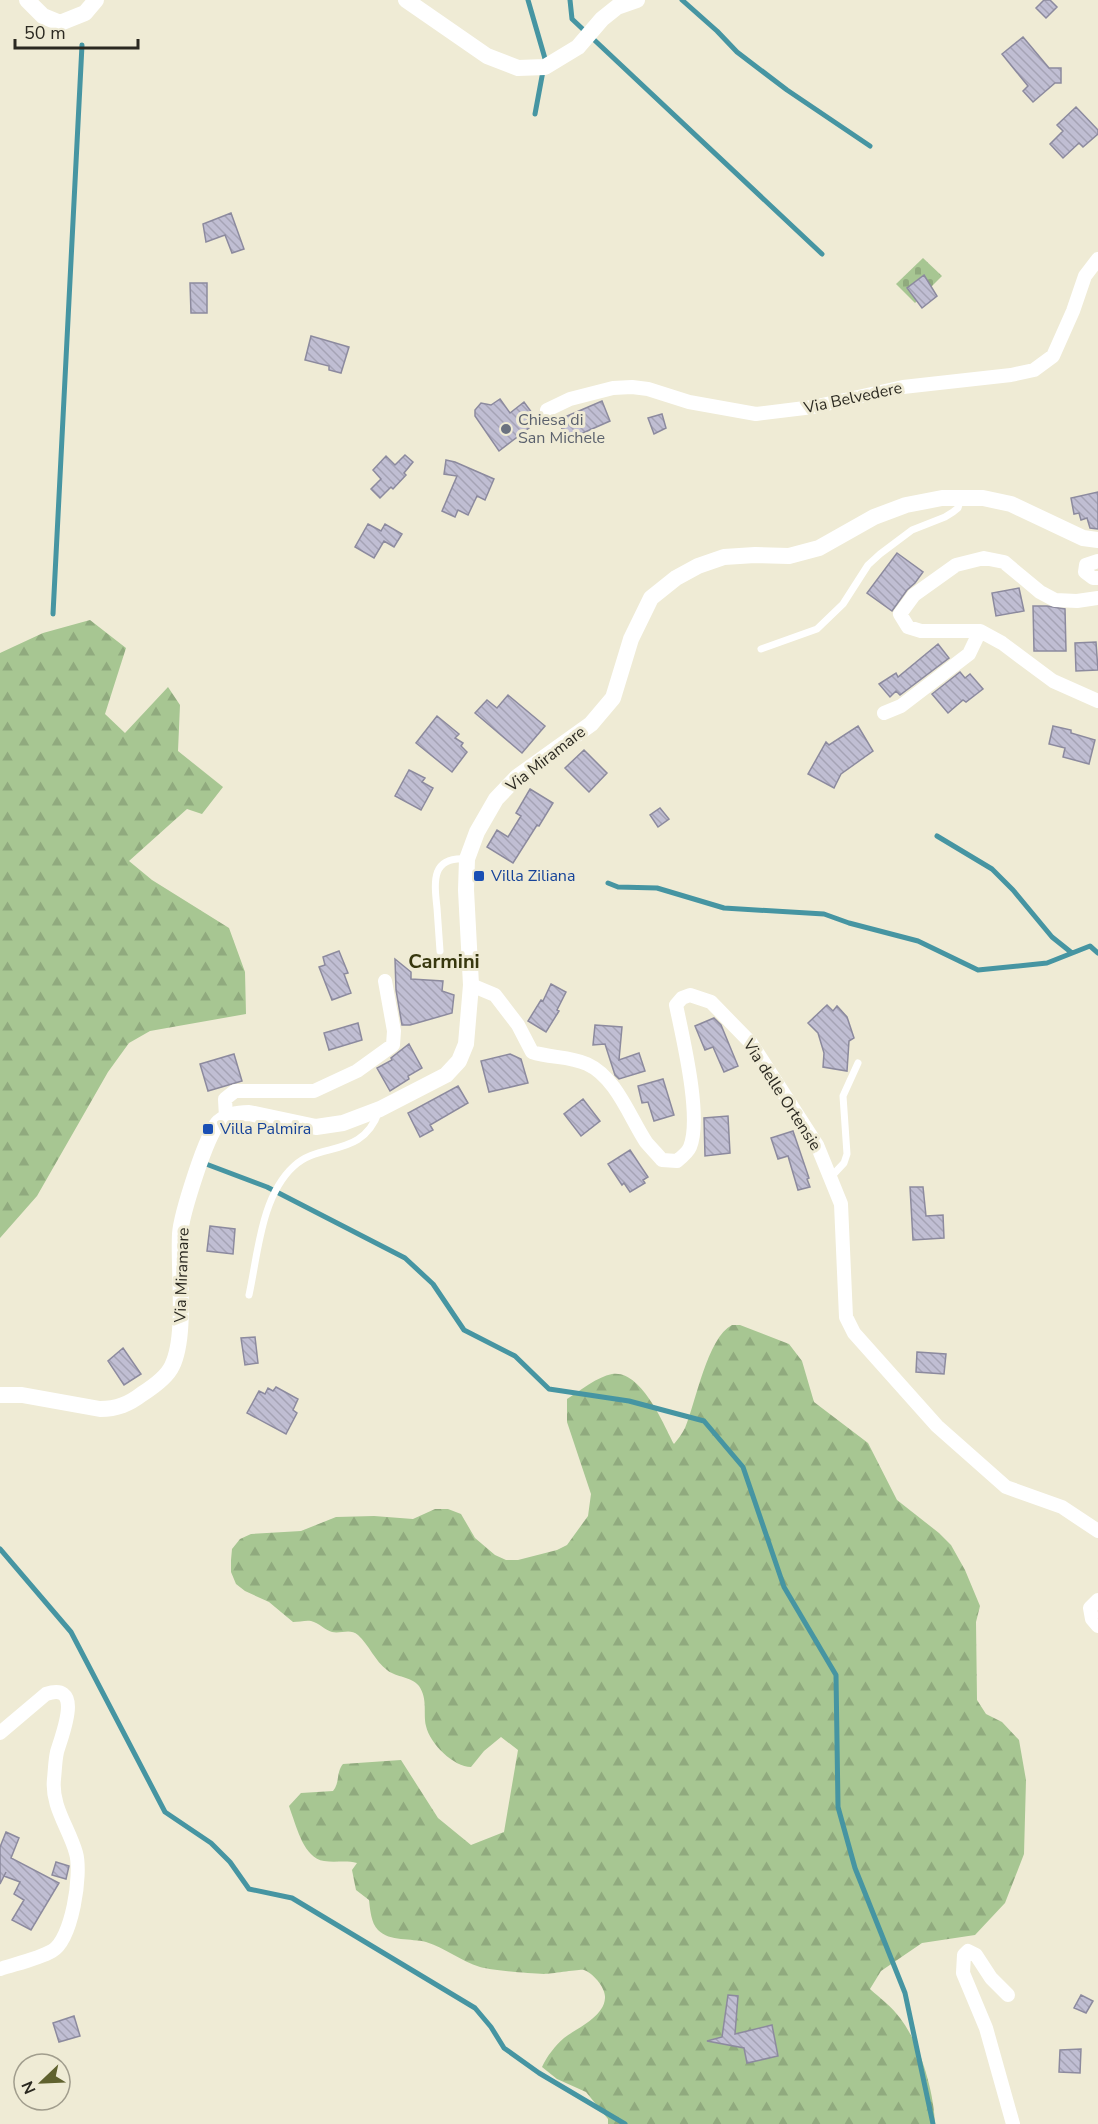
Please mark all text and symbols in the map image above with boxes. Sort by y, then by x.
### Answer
scale bar [15,12,138,50]
text: 50 m [24,21,66,45]
street label: Via Belvedere [801,377,904,419]
place label: Chiesa di San Michele [518,409,605,449]
marker: Chiesa di San Michele [499,422,513,436]
street label: Via Miramare [501,721,590,798]
place label: Villa Ziliana [490,865,575,887]
marker: Villa Ziliana [472,869,486,883]
district label: Carmini [408,948,480,975]
street label: Via delle Ortensie [737,1034,826,1155]
place label: Villa Palmira [219,1118,311,1140]
marker: Villa Palmira [201,1122,215,1136]
street label: Via Miramare [169,1227,195,1324]
north arrow [12,2052,72,2112]
text: N [17,2078,42,2097]

